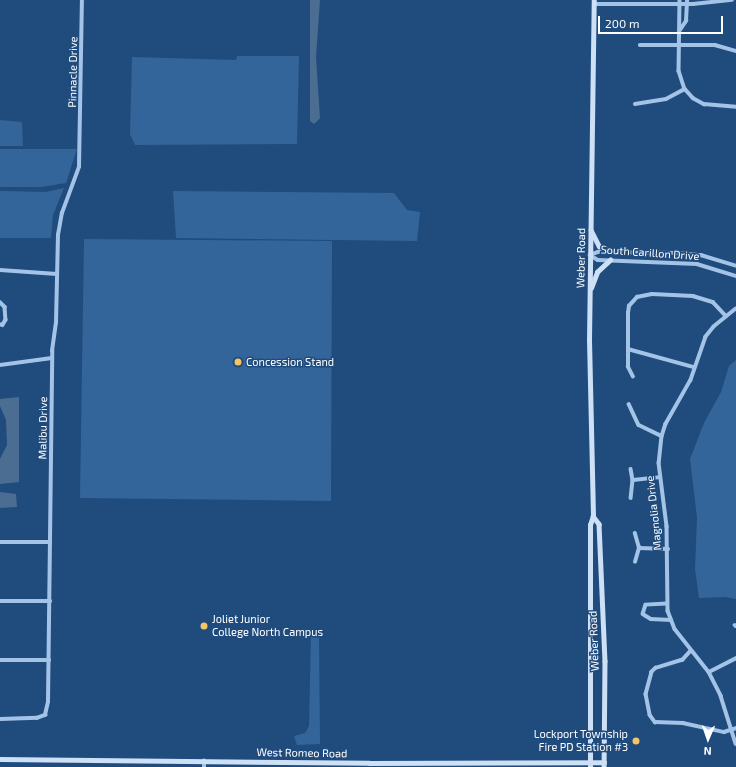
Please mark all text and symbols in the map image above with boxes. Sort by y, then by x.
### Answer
scale bar [600,8,725,34]
text: 200 m [605,16,639,30]
street label: Pinnacle Drive [66,36,80,108]
street label: Weber Road [574,228,588,288]
street label: South Carillon Drive [600,243,700,263]
place label: Concession Stand [246,355,334,369]
marker: Concession Stand [233,357,243,367]
street label: Malibu Drive [36,396,50,460]
street label: Magnolia Drive [644,475,664,551]
street label: Weber Road [586,611,602,671]
place label: Joliet Junior College North Campus [212,613,323,639]
marker: Joliet Junior College North Campus [199,621,209,631]
north arrow [688,719,728,759]
place label: Lockport Township Fire PD Station #3 [534,728,628,754]
marker: Lockport Township Fire PD Station #3 [631,736,641,746]
text: N [703,745,712,758]
street label: West Romeo Road [256,746,348,760]

